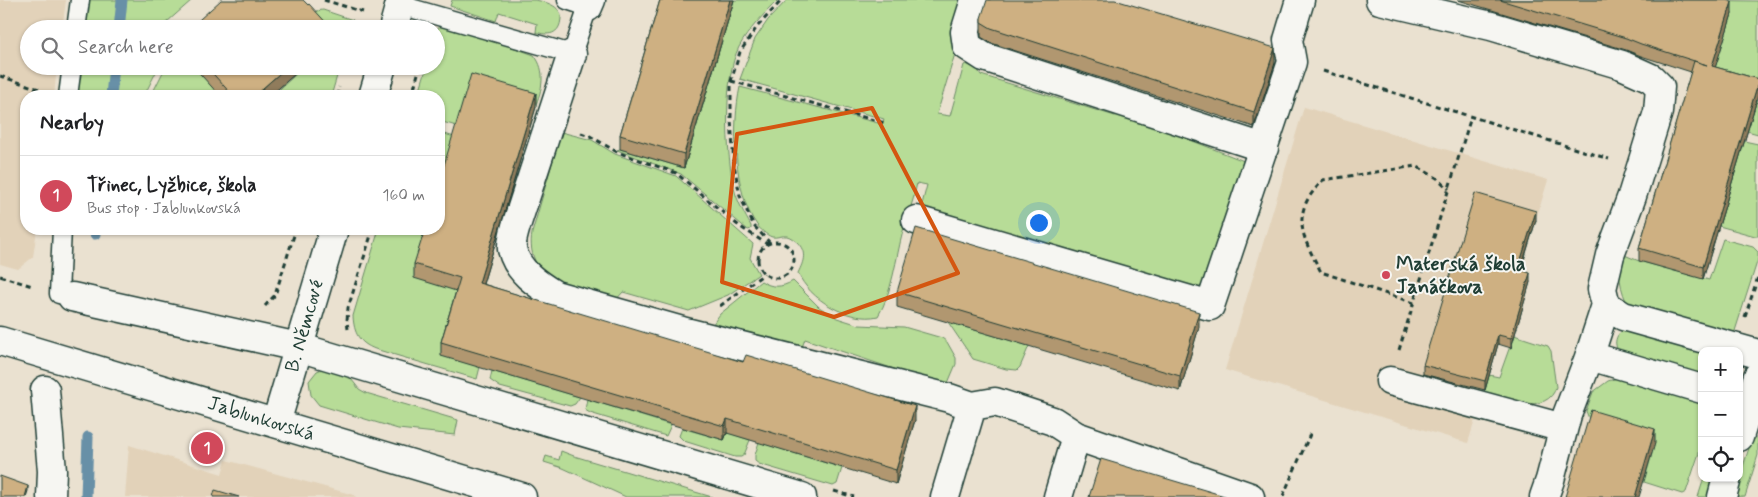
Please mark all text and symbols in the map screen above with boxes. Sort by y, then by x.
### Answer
search box [20,20,445,75]
icon: search [38,34,66,62]
text: Search here [78,35,174,60]
text: Nearby [40,109,104,137]
text: Třinec, Lyžbice, škola [87,173,256,198]
text: 1 [52,185,60,206]
text: 160 m [382,185,425,206]
text: Bus stop · Jablunkovská [87,198,241,219]
your location [1026,210,1052,236]
place label: Materská škola Janáčkova [1396,251,1526,301]
marker: Materská škola Janáčkova [1380,269,1392,281]
street label: B. Němcové [279,277,331,375]
map controls [1698,347,1743,482]
button: + [1698,347,1743,392]
street label: Jablunkovská [204,390,318,448]
button: − [1698,392,1743,437]
pin: 1 [191,429,223,467]
button: locate [1698,437,1743,482]

